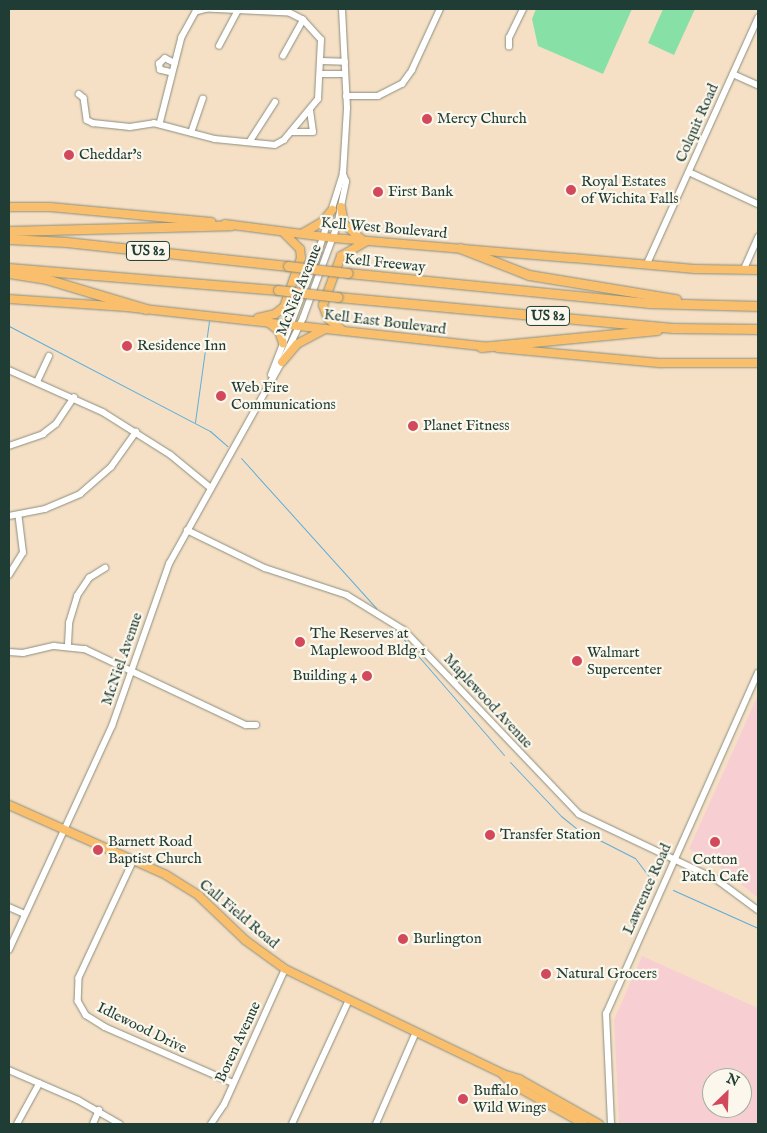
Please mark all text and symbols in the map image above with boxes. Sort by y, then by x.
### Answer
street label: Colquit Road [672,81,722,165]
place label: Mercy Church [437,110,527,128]
marker: Mercy Church [421,113,433,125]
place label: Cheddar's [79,146,142,164]
marker: Cheddar's [63,149,75,161]
place label: Royal Estates of Wichita Falls [581,172,679,207]
place label: First Bank [388,183,453,201]
marker: Royal Estates of Wichita Falls [565,184,577,196]
marker: First Bank [372,186,384,198]
street label: Kell West Boulevard [320,214,448,242]
road number: US 82 [126,240,170,262]
street label: McNiel Avenue [272,242,326,338]
street label: Kell Freeway [344,250,426,276]
road number: US 82 [526,304,570,328]
street label: Kell East Boulevard [323,306,447,338]
place label: Residence Inn [137,337,226,355]
marker: Residence Inn [121,340,133,352]
place label: Web Fire Communications [231,378,336,413]
marker: Web Fire Communications [215,390,227,402]
place label: Planet Fitness [423,417,510,435]
marker: Planet Fitness [407,420,419,432]
street label: McNiel Avenue [98,610,146,708]
place label: The Reserves at Maplewood Bldg 1 [310,624,426,659]
marker: The Reserves at Maplewood Bldg 1 [294,636,306,648]
place label: Walmart Supercenter [587,643,662,678]
street label: Maplewood Avenue [440,650,536,752]
marker: Walmart Supercenter [571,655,583,667]
place label: Building 4 [292,667,357,685]
marker: Building 4 [361,670,373,682]
place label: Transfer Station [500,826,601,844]
marker: Transfer Station [484,829,496,841]
place label: Barnett Road Baptist Church [108,832,202,867]
marker: Cotton Patch Cafe [709,836,721,848]
street label: Lawrence Road [619,841,675,937]
marker: Barnett Road Baptist Church [92,844,104,856]
place label: Cotton Patch Cafe [681,850,749,885]
street label: Call Field Road [196,876,282,952]
place label: Burlington [413,930,482,948]
marker: Burlington [397,933,409,945]
place label: Natural Grocers [556,965,657,983]
marker: Natural Grocers [540,968,552,980]
street label: Idlewood Drive [94,999,190,1057]
street label: Boren Avenue [211,999,265,1085]
north arrow [702,1068,752,1118]
text: N [723,1070,742,1091]
place label: Buffalo Wild Wings [473,1081,546,1116]
marker: Buffalo Wild Wings [457,1093,469,1105]

